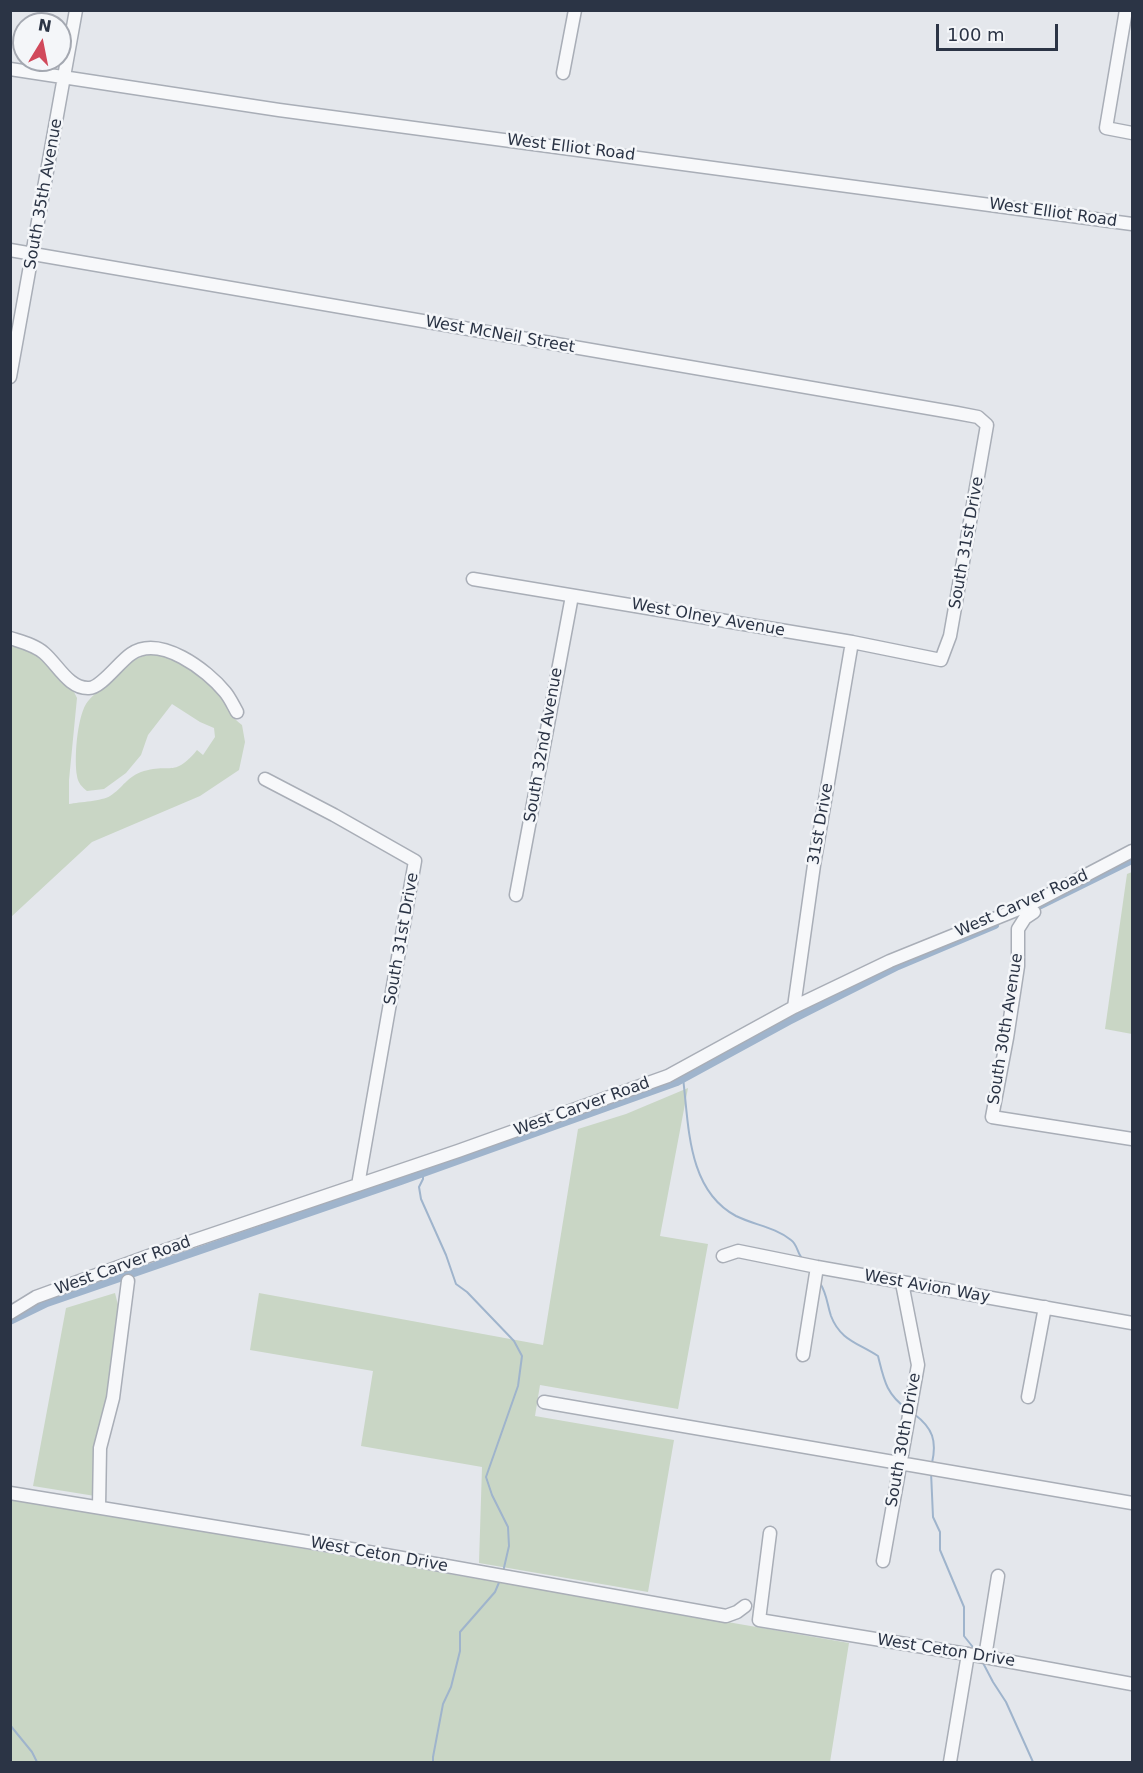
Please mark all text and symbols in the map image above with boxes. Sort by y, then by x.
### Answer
north arrow [12,12,72,72]
scale bar [939,12,1060,50]
text: N [37,15,53,36]
text: 100 m [947,24,1005,45]
street label: South 35th Avenue [21,117,67,271]
street label: West Elliot Road [506,131,636,165]
street label: West Elliot Road [988,195,1118,231]
street label: West McNeil Street [424,312,576,358]
street label: South 31st Drive [946,475,988,611]
street label: West Olney Avenue [630,595,786,641]
street label: South 32nd Avenue [521,666,567,824]
street label: 31st Drive [804,782,838,866]
street label: West Carver Road [953,866,1091,942]
street label: South 31st Drive [381,871,423,1007]
street label: South 30th Avenue [985,952,1027,1106]
street label: West Carver Road [511,1074,653,1140]
street label: West Carver Road [52,1233,194,1299]
street label: West Avion Way [863,1266,991,1308]
street label: South 30th Drive [883,1371,925,1509]
street label: West Ceton Drive [309,1533,449,1577]
street label: West Ceton Drive [876,1631,1016,1671]

